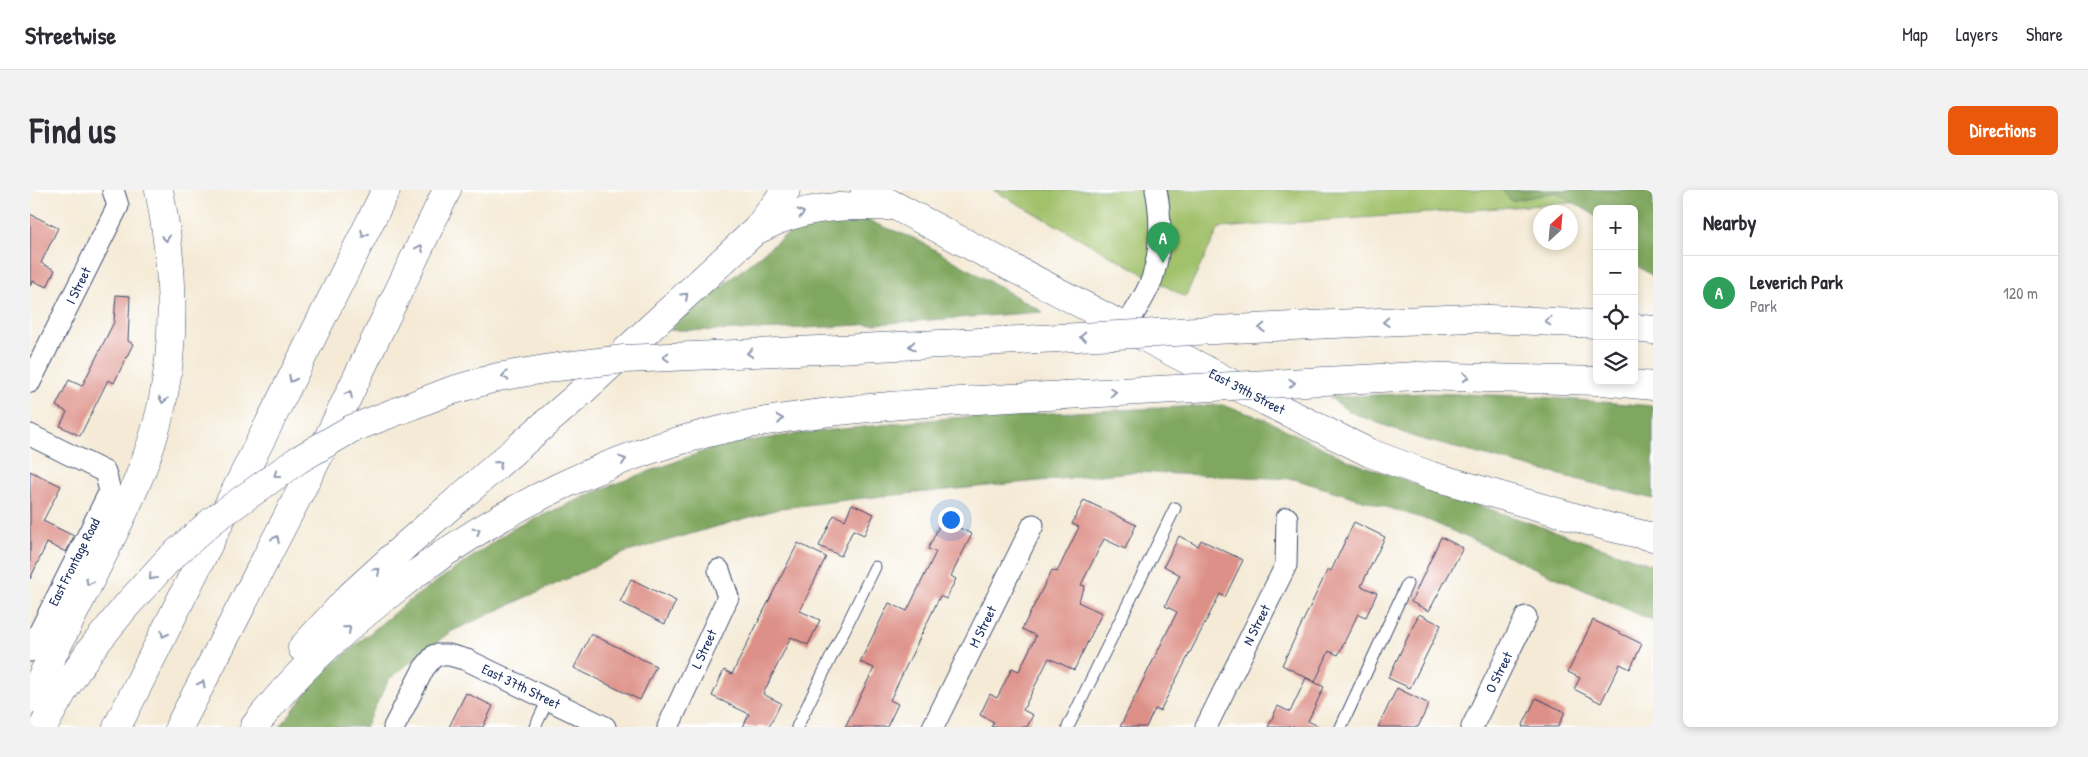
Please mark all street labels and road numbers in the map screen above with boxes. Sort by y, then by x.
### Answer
street label: I Street [61,263,95,307]
street label: East 39th Street [1206,363,1289,419]
street label: East Frontage Road [43,514,105,609]
street label: N Street [1238,601,1274,648]
street label: M Street [964,602,1001,650]
street label: L Street [686,626,721,671]
street label: O Street [1480,648,1517,696]
street label: East 37th Street [479,659,564,713]

